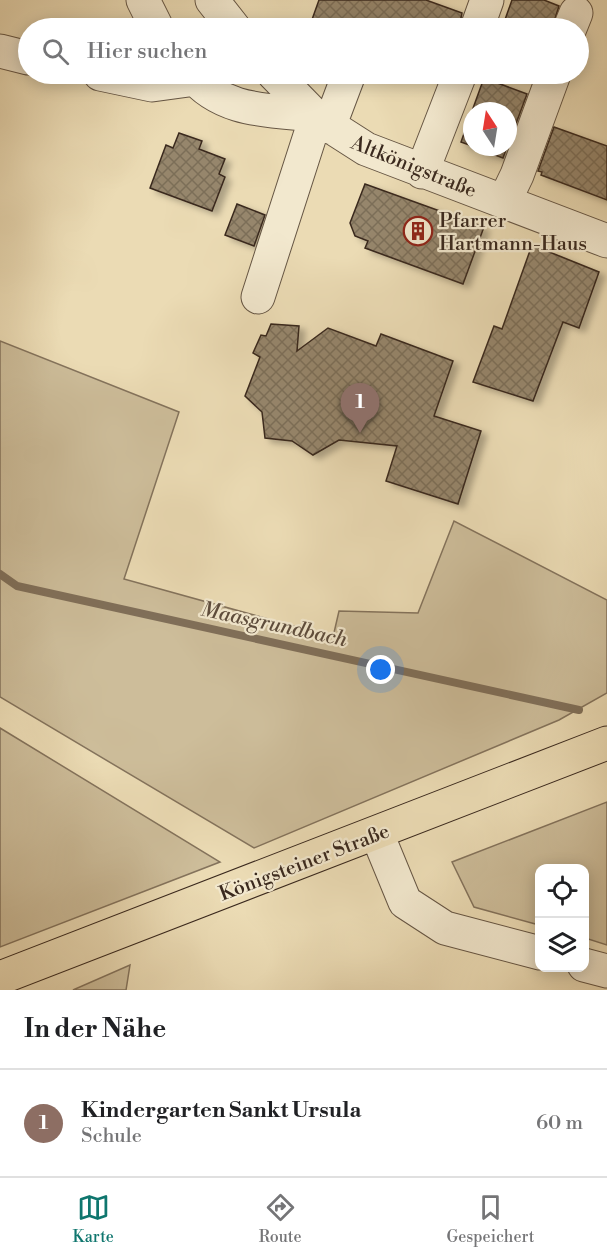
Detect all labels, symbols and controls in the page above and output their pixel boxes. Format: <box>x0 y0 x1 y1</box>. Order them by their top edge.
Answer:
search box <box>18 18 589 84</box>
icon: search <box>39 35 72 68</box>
text: Hier suchen <box>87 38 207 65</box>
north arrow <box>463 102 517 156</box>
street label: Altkönigstraße <box>346 131 480 204</box>
place label: Pfarrer Hartmann-Haus <box>439 209 587 257</box>
building icon: Pfarrer Hartmann-Haus <box>402 215 434 247</box>
pin: 1 <box>340 384 380 433</box>
water label: Maasgrundbach <box>198 597 350 653</box>
your location <box>366 655 395 684</box>
street label: Königsteiner Straße <box>216 819 393 907</box>
map controls <box>535 864 589 972</box>
button: locate <box>535 864 589 918</box>
button: layers <box>535 918 589 972</box>
text: In der Nähe <box>24 1013 166 1045</box>
text: Kindergarten Sankt Ursula <box>81 1097 361 1124</box>
text: 1 <box>39 1111 48 1136</box>
text: 60 m <box>536 1111 583 1136</box>
text: Schule <box>81 1124 142 1149</box>
tab: Karte <box>72 1191 114 1247</box>
tab: Route <box>259 1191 301 1247</box>
tab: Gespeichert <box>446 1191 535 1247</box>

